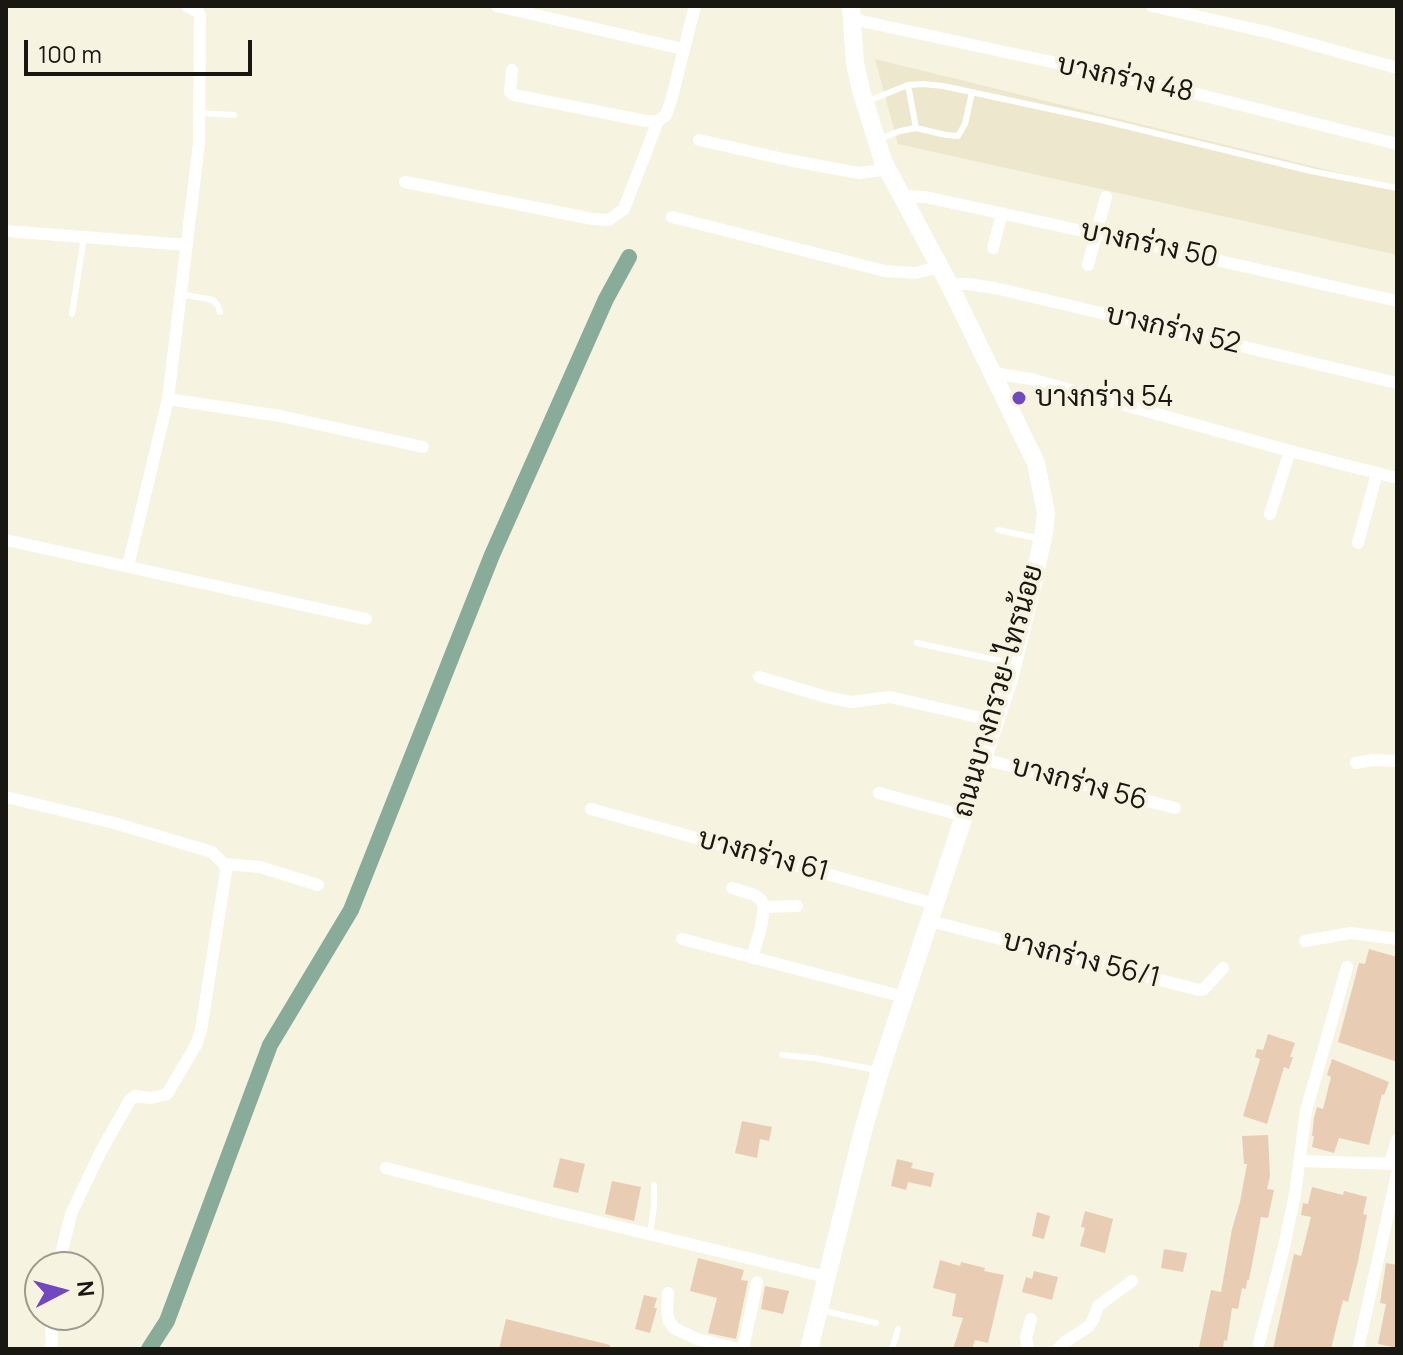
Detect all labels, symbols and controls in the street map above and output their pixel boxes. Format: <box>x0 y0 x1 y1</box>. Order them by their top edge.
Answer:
scale bar <box>28 24 256 74</box>
text: 100 m <box>38 37 102 70</box>
street label: บางกร่าง 48 <box>1054 48 1196 110</box>
street label: บางกร่าง 50 <box>1077 214 1221 276</box>
street label: บางกร่าง 52 <box>1102 298 1244 362</box>
place label: บางกร่าง 54 <box>1035 381 1174 415</box>
marker: บางกร่าง 54 <box>1010 389 1028 407</box>
street label: ถนนบางกรวย-ไทรน้อย <box>947 561 1051 821</box>
street label: บางกร่าง 56 <box>1007 750 1151 818</box>
street label: บางกร่าง 61 <box>694 822 832 890</box>
street label: บางกร่าง 56/1 <box>999 924 1163 996</box>
north arrow <box>24 1251 104 1331</box>
text: N <box>70 1279 102 1298</box>

